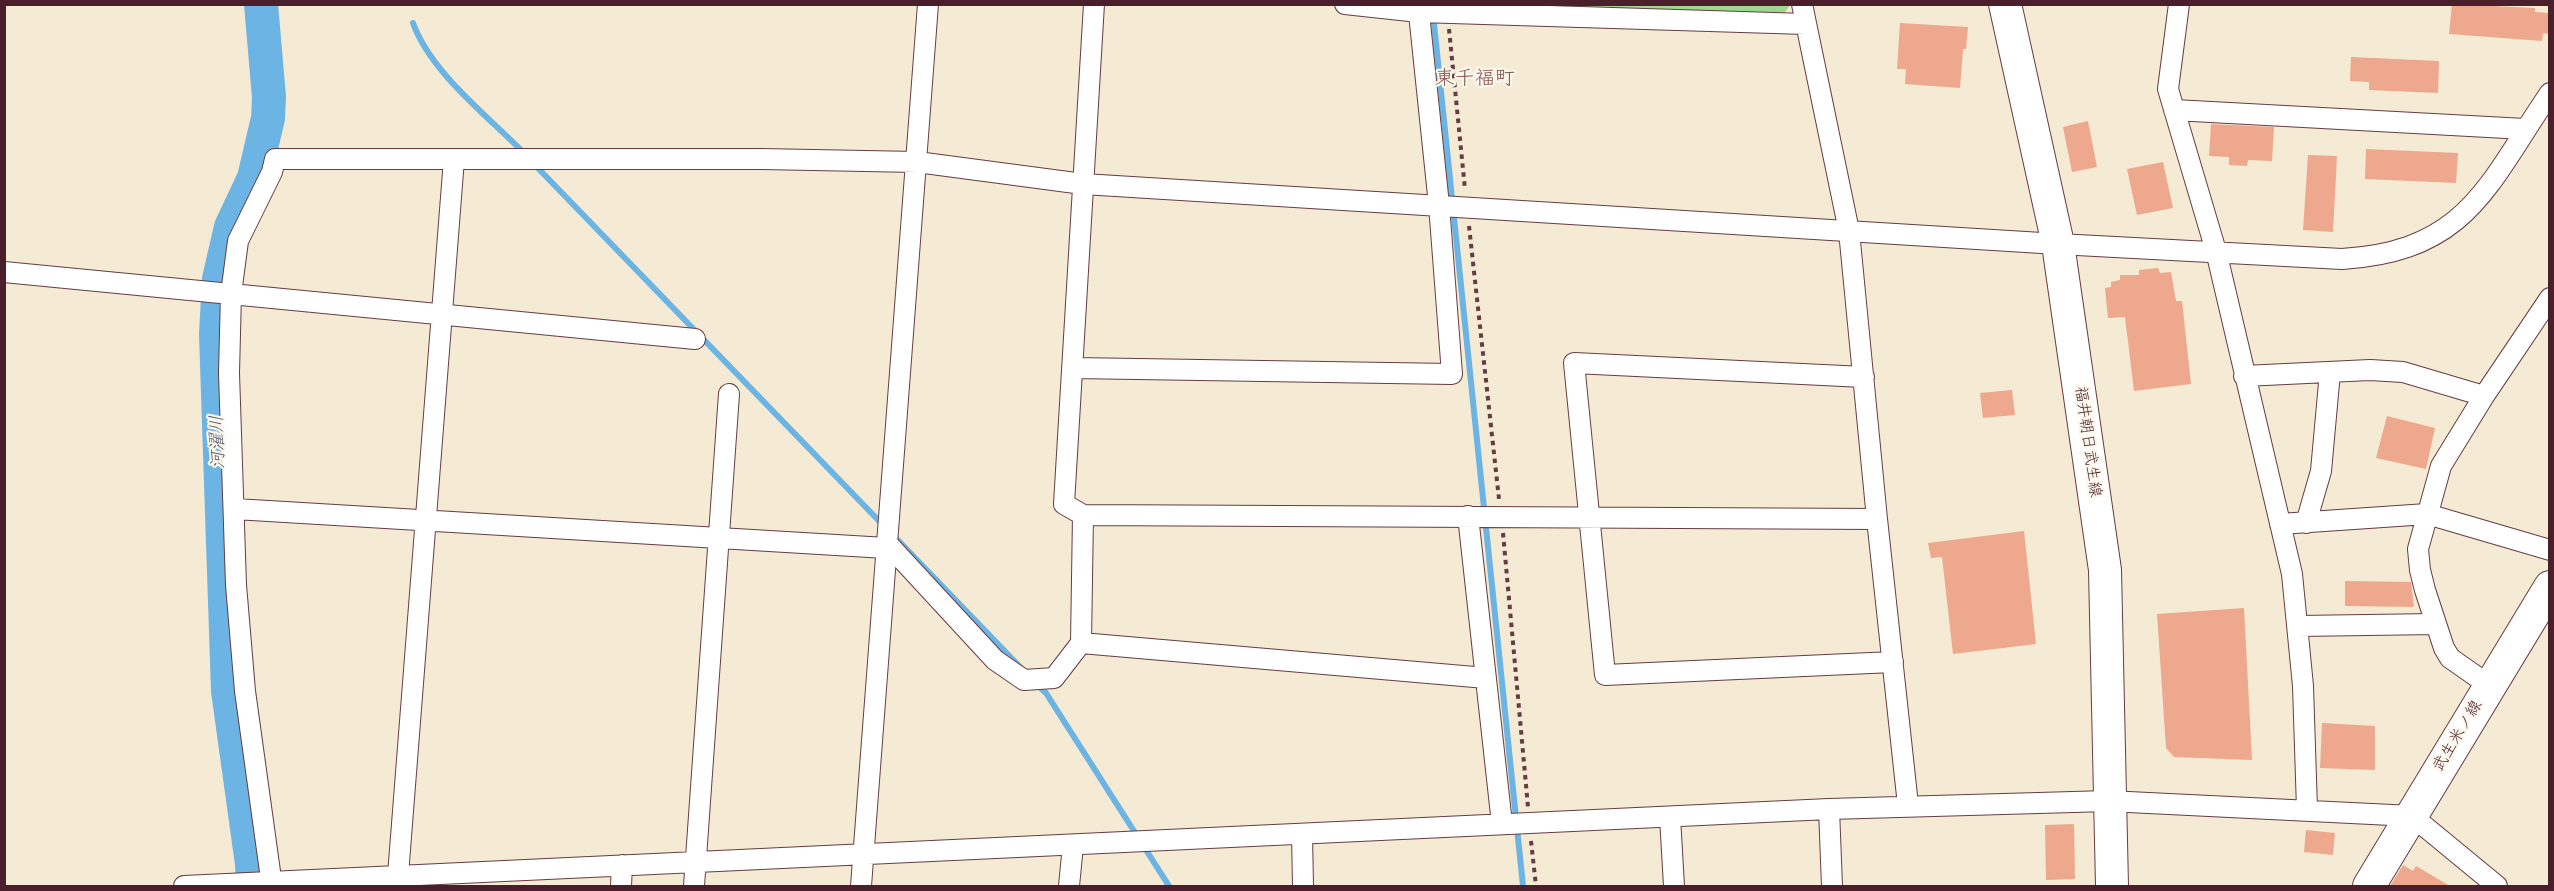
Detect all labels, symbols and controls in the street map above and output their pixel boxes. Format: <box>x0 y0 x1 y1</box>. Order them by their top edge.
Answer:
district label: 東千福町 <box>1435 69 1515 93</box>
street label: 福井朝日武生線 <box>2069 385 2103 499</box>
water label: 河濯川 <box>208 415 232 469</box>
street label: 武生米ノ線 <box>2430 698 2488 776</box>

